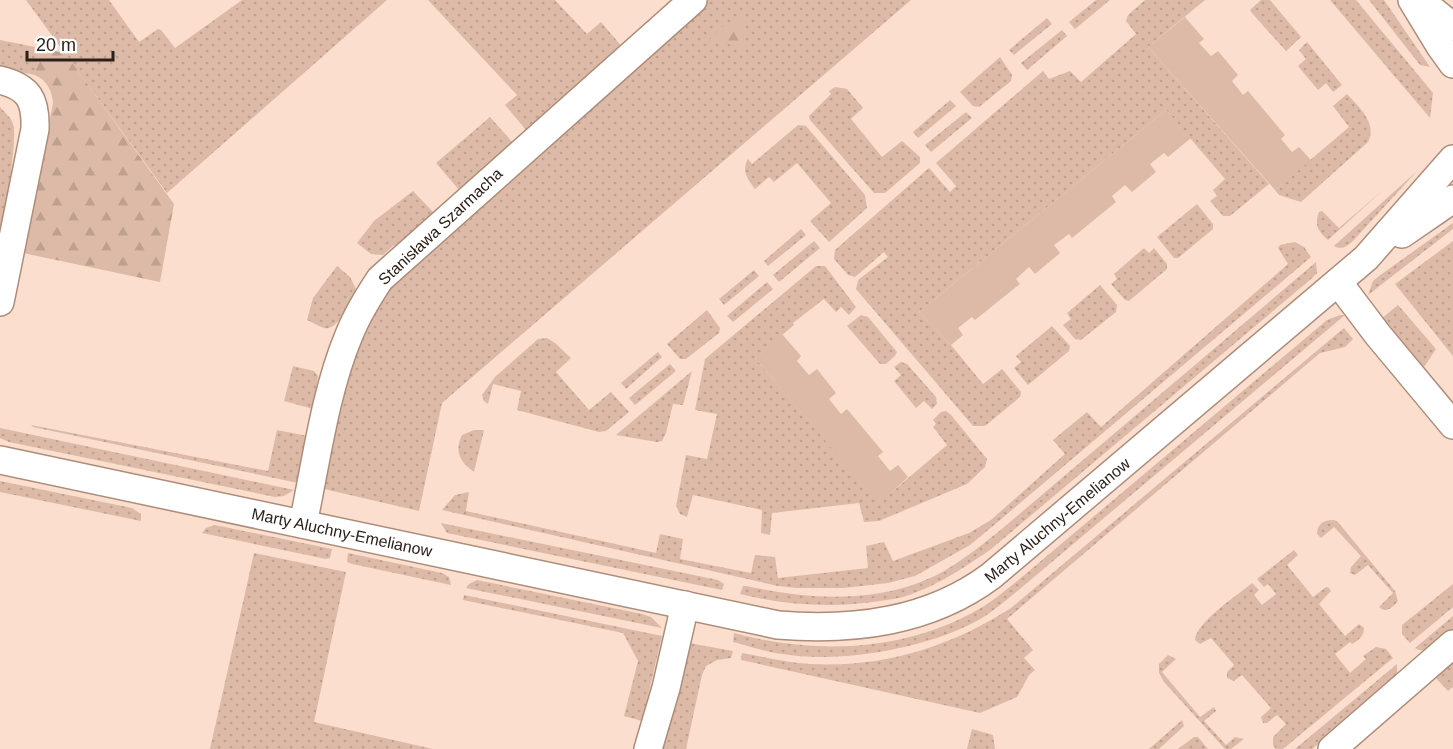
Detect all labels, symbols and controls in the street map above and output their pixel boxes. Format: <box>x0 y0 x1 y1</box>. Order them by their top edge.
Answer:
scale bar <box>27 24 112 62</box>
text: 20 m <box>36 35 76 55</box>
street label: Stanisława Szarmacha <box>375 165 506 288</box>
street label: Marty Aluchny-Emelianow <box>981 454 1134 586</box>
street label: Marty Aluchny-Emelianow <box>250 505 434 560</box>

